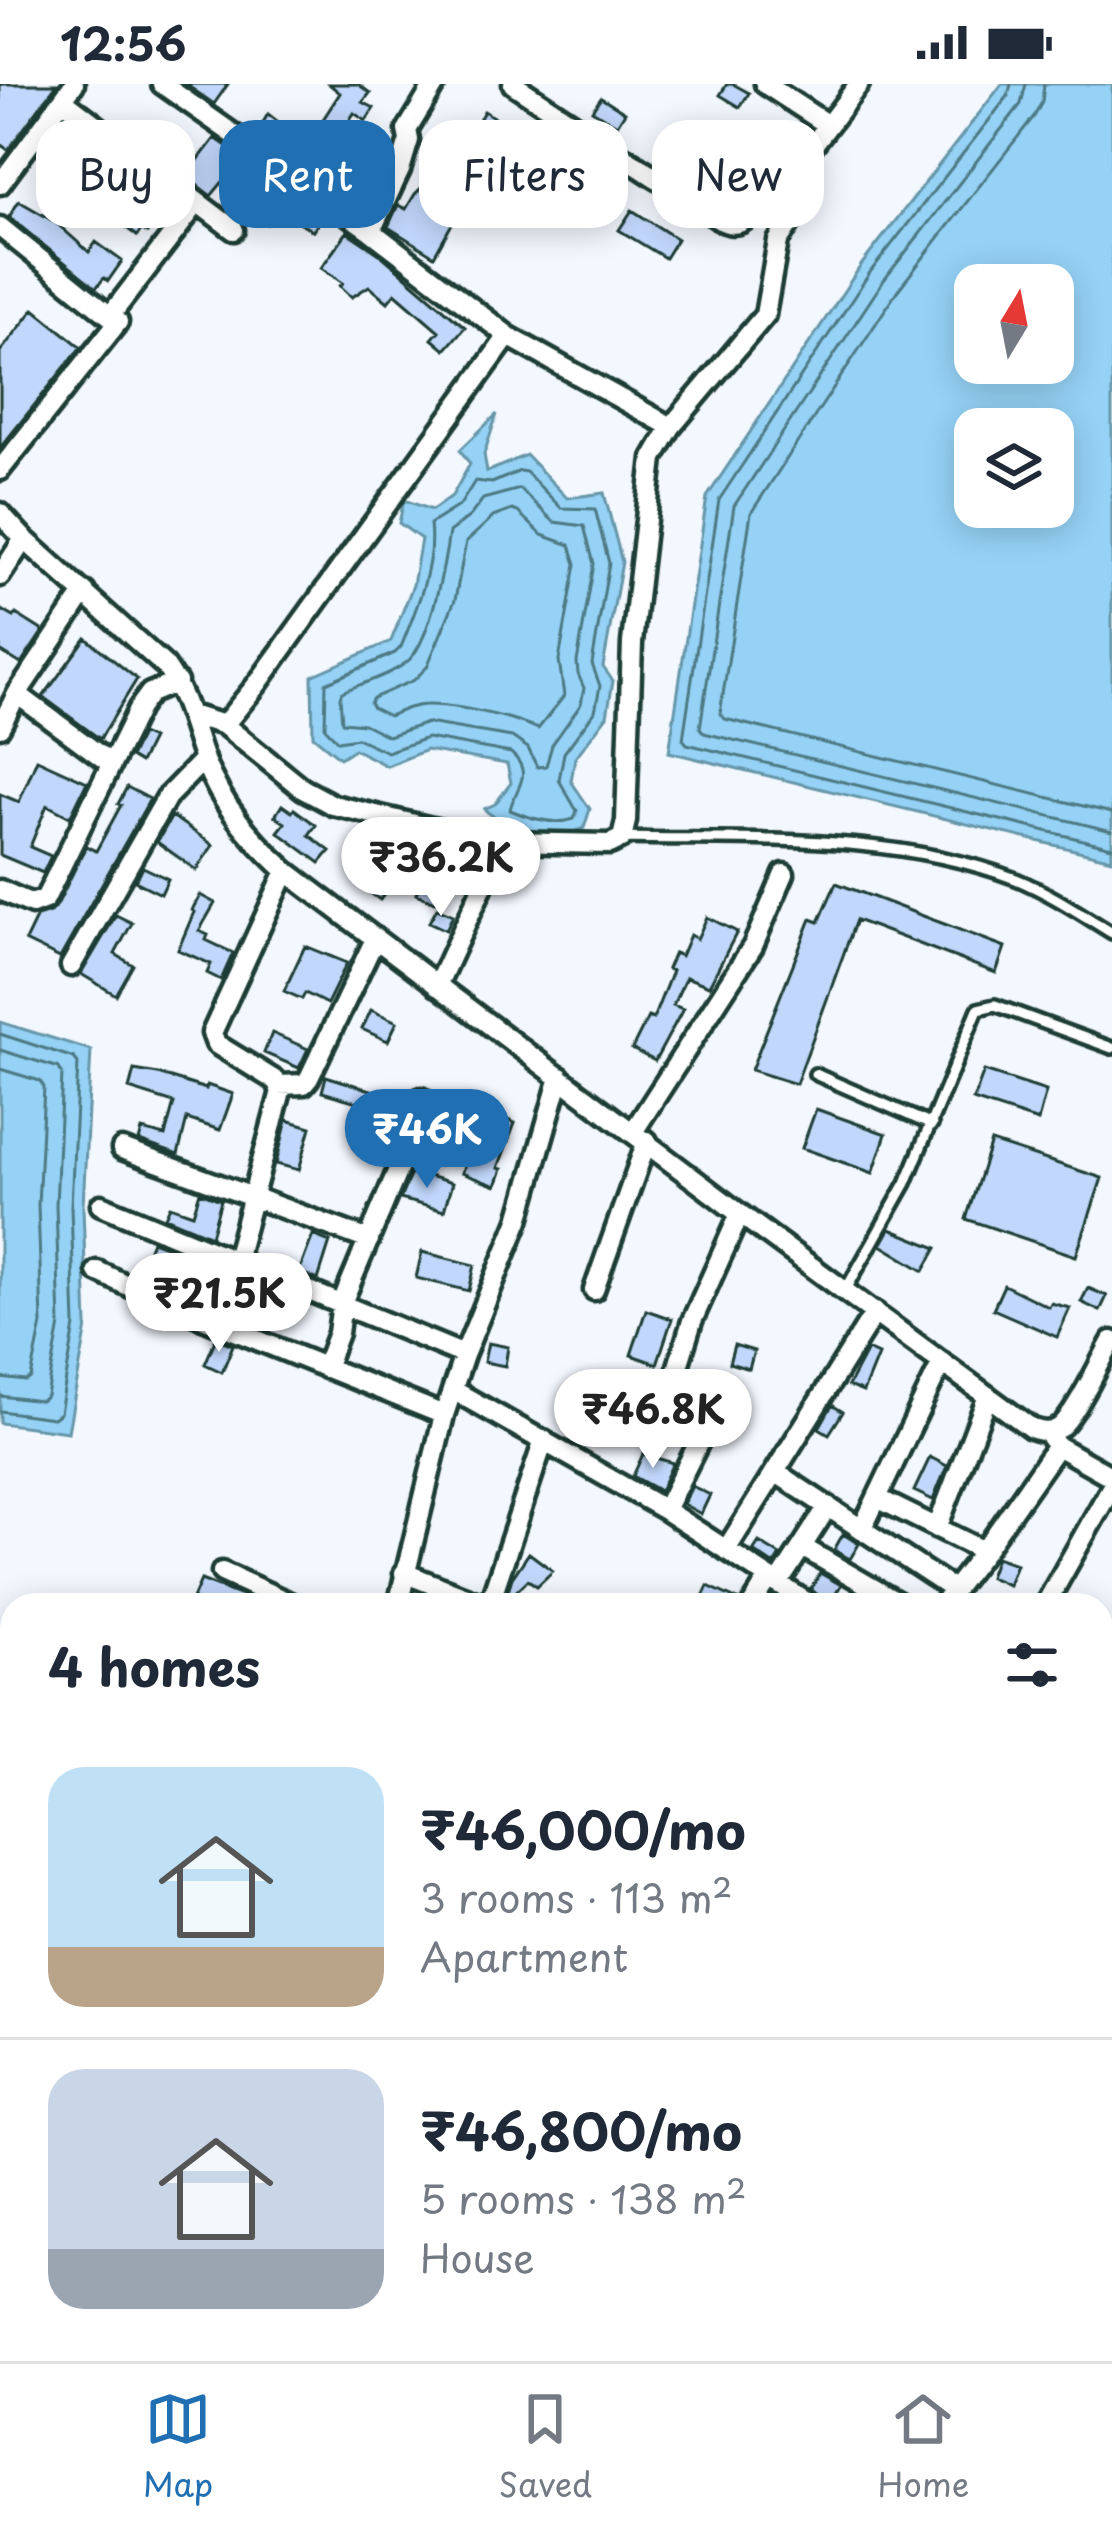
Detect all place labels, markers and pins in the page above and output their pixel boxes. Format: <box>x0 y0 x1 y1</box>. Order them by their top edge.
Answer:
pin: ₹36.2K <box>343 817 539 919</box>
pin: ₹46K <box>356 1089 498 1191</box>
pin: ₹21.5K <box>121 1253 317 1355</box>
pin: ₹46.8K <box>555 1369 751 1471</box>

